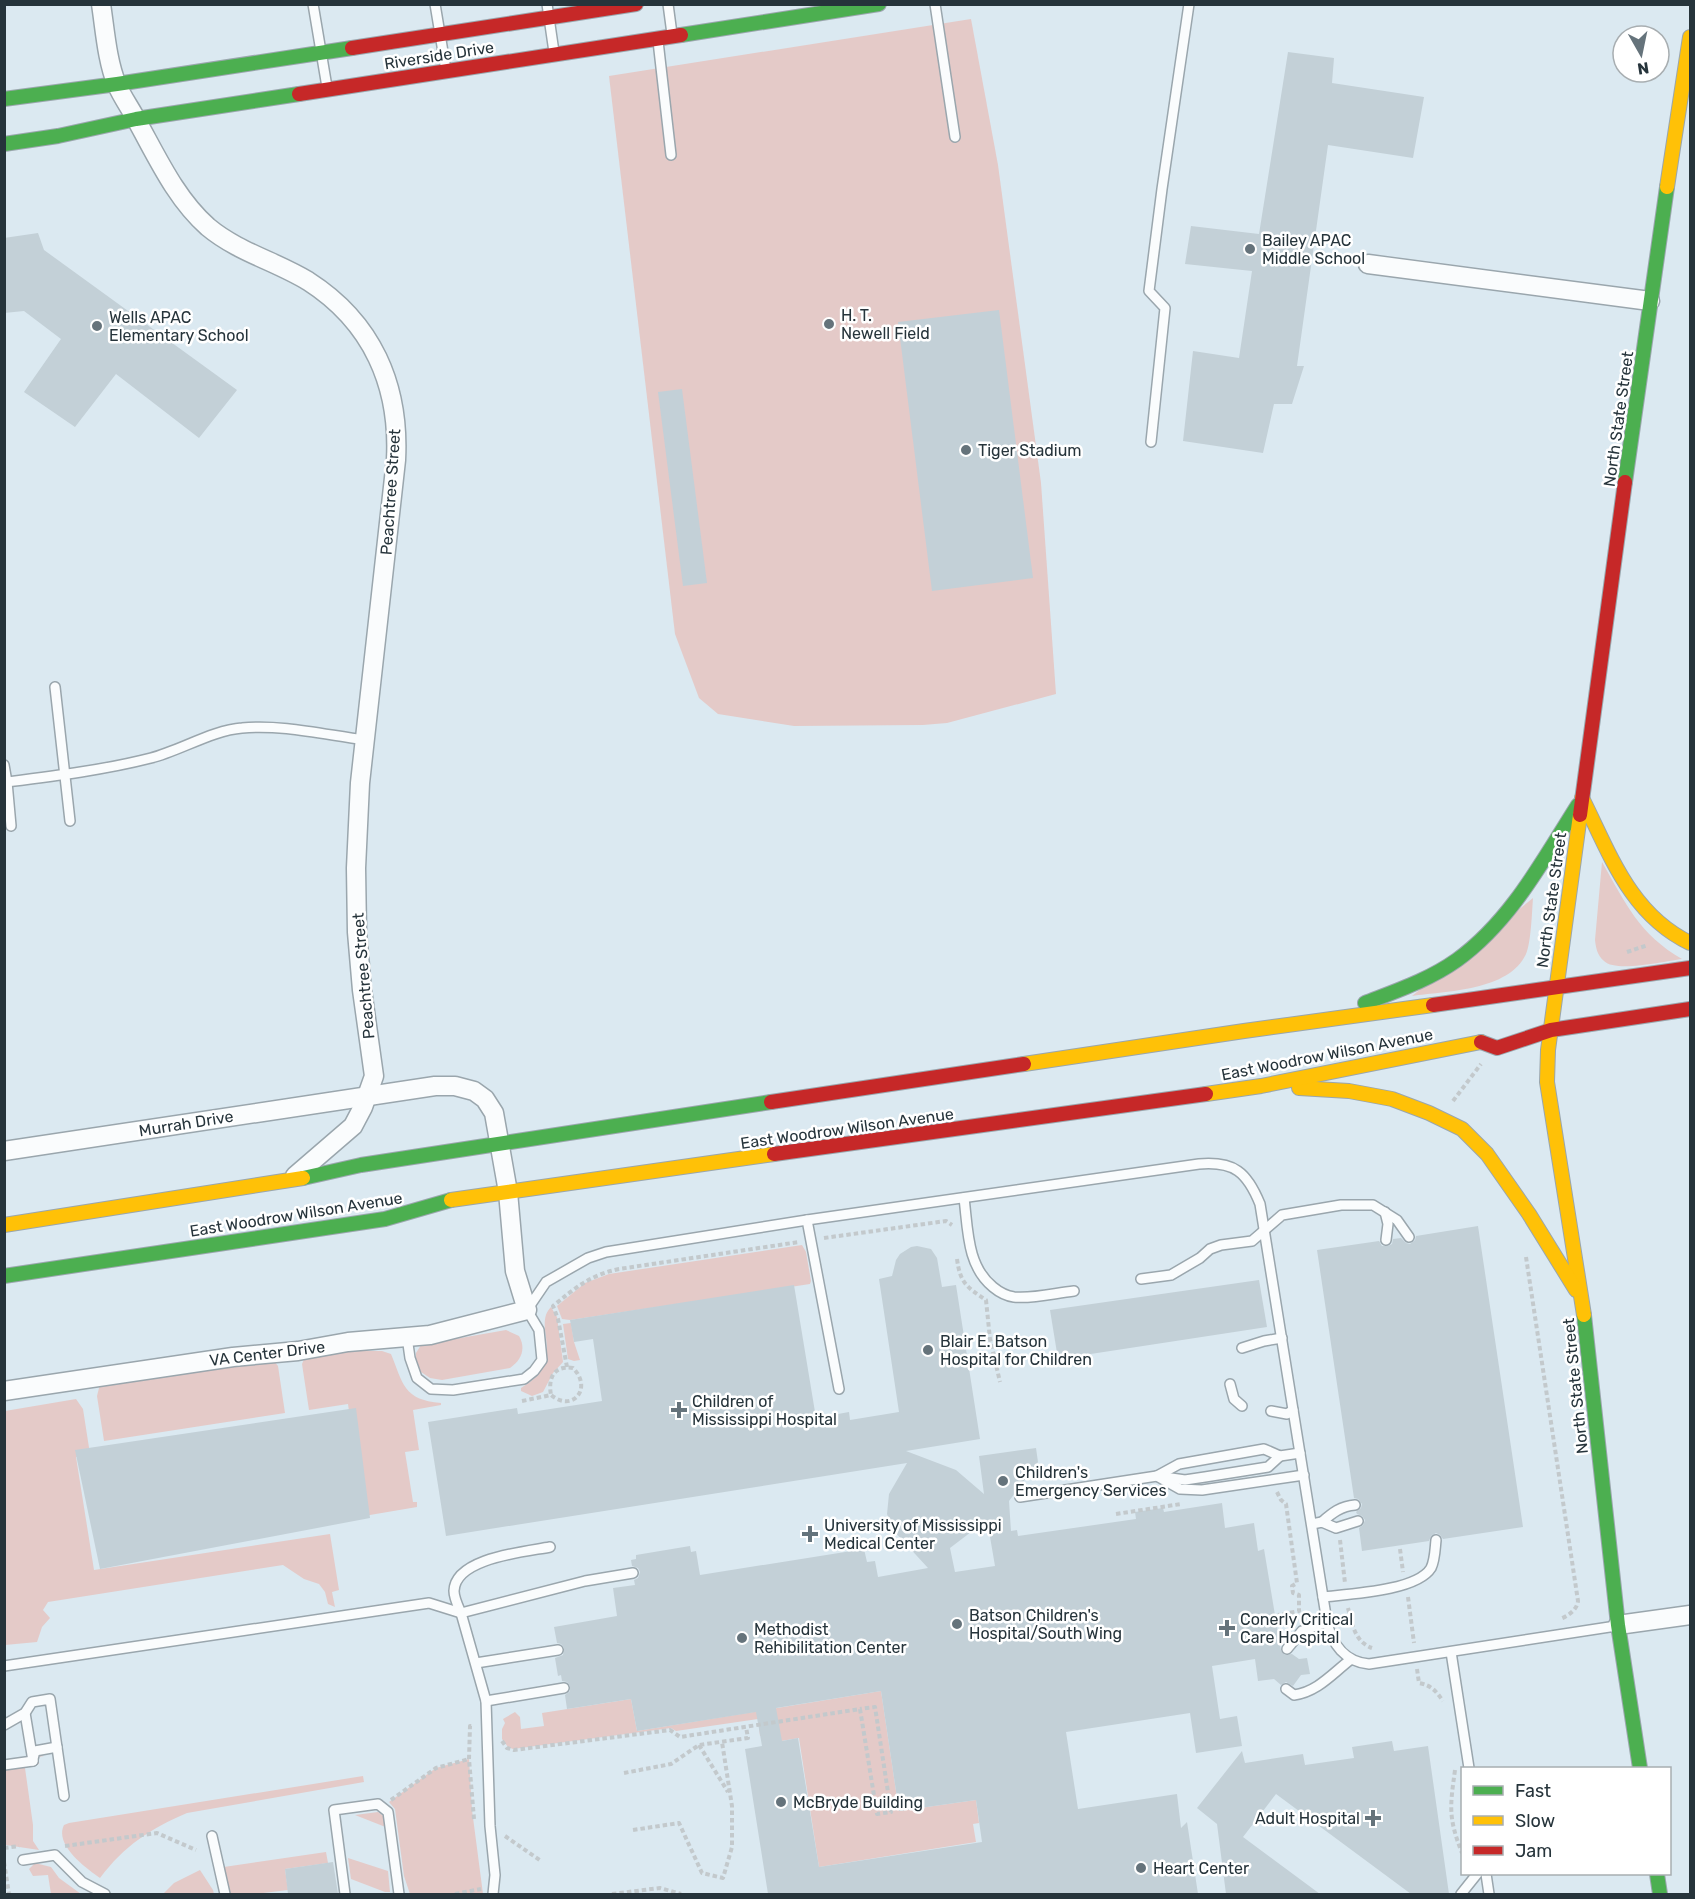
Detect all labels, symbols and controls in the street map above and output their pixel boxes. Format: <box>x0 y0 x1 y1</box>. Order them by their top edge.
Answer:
north arrow <box>1611 24 1671 84</box>
street label: Riverside Drive <box>383 37 495 74</box>
text: N <box>1636 58 1650 79</box>
place label: Bailey APAC Middle School <box>1262 231 1365 268</box>
marker: Bailey APAC Middle School <box>1243 242 1257 256</box>
place label: H. T. Newell Field <box>841 306 930 343</box>
place label: Wells APAC Elementary School <box>109 308 249 345</box>
marker: H. T. Newell Field <box>822 317 836 331</box>
marker: Wells APAC Elementary School <box>90 319 104 333</box>
street label: North State Street <box>1600 350 1637 488</box>
street label: Peachtree Street <box>377 428 404 556</box>
place label: Tiger Stadium <box>978 441 1082 460</box>
marker: Tiger Stadium <box>959 443 973 457</box>
street label: North State Street <box>1533 831 1570 969</box>
street label: Peachtree Street <box>349 912 378 1040</box>
street label: East Woodrow Wilson Avenue <box>1220 1025 1435 1084</box>
street label: East Woodrow Wilson Avenue <box>739 1104 955 1153</box>
street label: Murrah Drive <box>137 1107 235 1140</box>
street label: East Woodrow Wilson Avenue <box>188 1188 404 1241</box>
street label: North State Street <box>1559 1317 1592 1455</box>
place label: Blair E. Batson Hospital for Children <box>940 1332 1092 1369</box>
street label: VA Center Drive <box>208 1337 326 1370</box>
marker: Blair E. Batson Hospital for Children <box>921 1343 935 1357</box>
place label: Children of Mississippi Hospital <box>692 1392 837 1429</box>
marker: Children of Mississippi Hospital <box>670 1401 688 1419</box>
place label: Children's Emergency Services <box>1015 1463 1167 1500</box>
marker: Children's Emergency Services <box>996 1474 1010 1488</box>
place label: University of Mississippi Medical Center <box>824 1516 1002 1553</box>
marker: University of Mississippi Medical Center <box>801 1525 819 1543</box>
place label: Batson Children's Hospital/South Wing <box>969 1606 1122 1643</box>
place label: Conerly Critical Care Hospital <box>1240 1610 1353 1647</box>
marker: Batson Children's Hospital/South Wing <box>950 1617 964 1631</box>
marker: Conerly Critical Care Hospital <box>1218 1619 1236 1637</box>
place label: Methodist Rehibilitation Center <box>754 1620 907 1657</box>
marker: Methodist Rehibilitation Center <box>735 1631 749 1645</box>
legend <box>1461 1767 1671 1875</box>
text: Fast <box>1515 1780 1551 1802</box>
place label: McBryde Building <box>793 1793 923 1812</box>
marker: McBryde Building <box>774 1795 788 1809</box>
place label: Adult Hospital <box>1255 1809 1360 1828</box>
marker: Adult Hospital <box>1364 1809 1382 1827</box>
text: Slow <box>1515 1810 1555 1832</box>
text: Jam <box>1515 1840 1552 1862</box>
place label: Heart Center <box>1153 1859 1249 1878</box>
marker: Heart Center <box>1134 1861 1148 1875</box>

